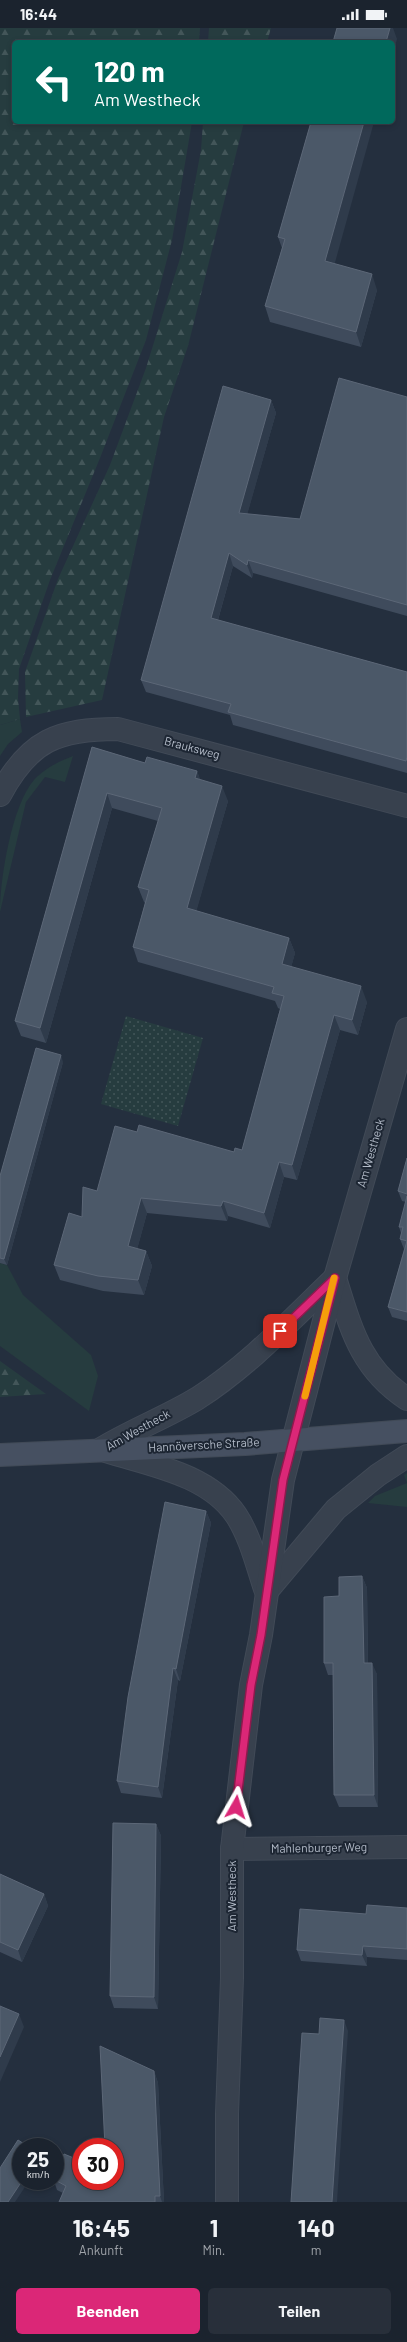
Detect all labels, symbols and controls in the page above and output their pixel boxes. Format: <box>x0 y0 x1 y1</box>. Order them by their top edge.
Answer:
text: 16:44 <box>20 5 57 23</box>
text: 120 m <box>94 54 165 88</box>
icon: left <box>28 56 80 108</box>
text: Am Westheck <box>94 88 201 110</box>
street label: Brauksweg <box>163 733 222 761</box>
street label: Am Westheck <box>354 1117 387 1189</box>
pin <box>263 1314 297 1348</box>
icon: arrive <box>269 1320 291 1342</box>
street label: Am Westheck <box>103 1406 172 1452</box>
street label: Hannöversche Straße <box>148 1434 260 1454</box>
position arrow <box>215 1786 257 1828</box>
street label: Mahlenburger Weg <box>271 1839 367 1855</box>
street label: Am Westheck <box>224 1860 238 1932</box>
speed limit sign: 30 <box>72 2138 124 2190</box>
text: 25 <box>27 2147 49 2171</box>
text: km/h <box>27 2168 49 2180</box>
text: 16:45 <box>72 2213 130 2242</box>
text: 1 <box>210 2213 218 2242</box>
text: 140 <box>298 2213 335 2242</box>
text: Ankunft <box>79 2242 124 2258</box>
text: Min. <box>202 2242 225 2258</box>
text: m <box>311 2242 322 2258</box>
button: Beenden <box>16 2288 200 2334</box>
button: Teilen <box>208 2288 391 2334</box>

